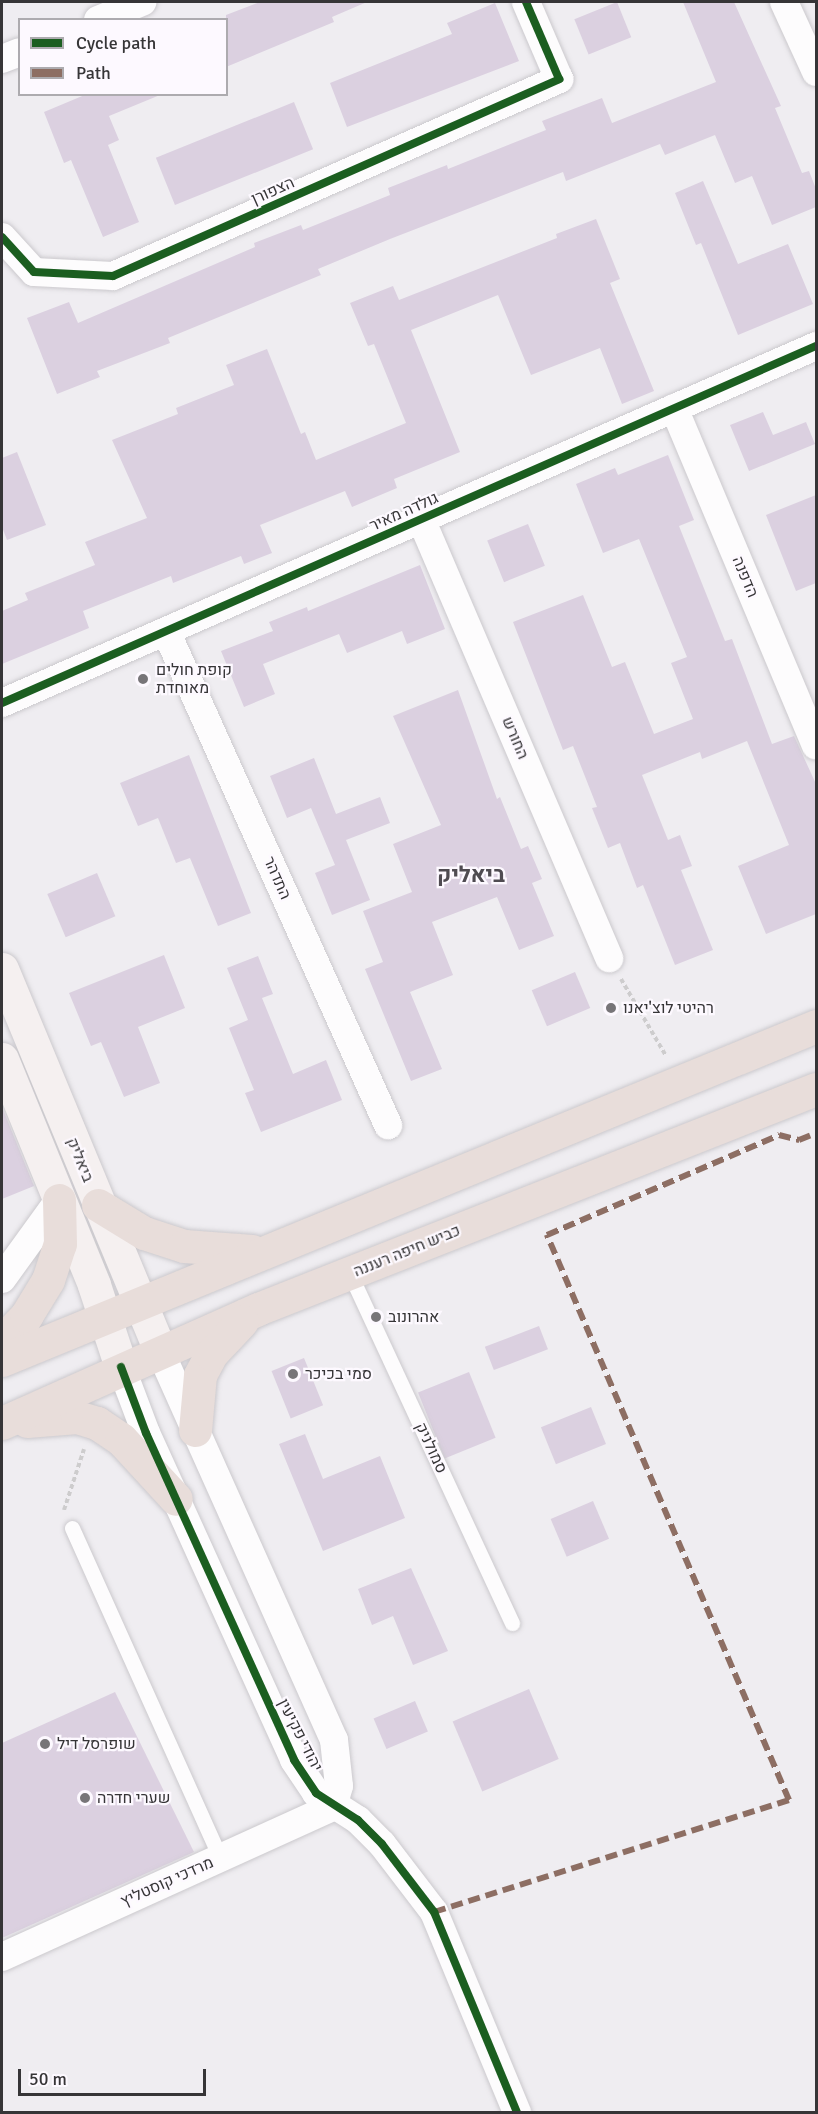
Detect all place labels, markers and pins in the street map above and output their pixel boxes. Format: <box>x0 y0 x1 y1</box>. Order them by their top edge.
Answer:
place label: קופת חולים מאוחדת <box>156 660 232 698</box>
marker: קופת חולים מאוחדת <box>134 670 152 688</box>
place label: רהיטי לוצ'יאנו <box>623 998 714 1018</box>
marker: רהיטי לוצ'יאנו <box>604 1001 618 1015</box>
place label: אהרונוב <box>388 1307 439 1327</box>
marker: אהרונוב <box>369 1310 383 1324</box>
place label: סמי בכיכר <box>305 1364 372 1384</box>
marker: סמי בכיכר <box>286 1367 300 1381</box>
place label: שופרסל דיל <box>57 1734 136 1754</box>
marker: שופרסל דיל <box>38 1737 52 1751</box>
place label: שערי חדרה <box>97 1788 170 1808</box>
marker: שערי חדרה <box>78 1791 92 1805</box>

